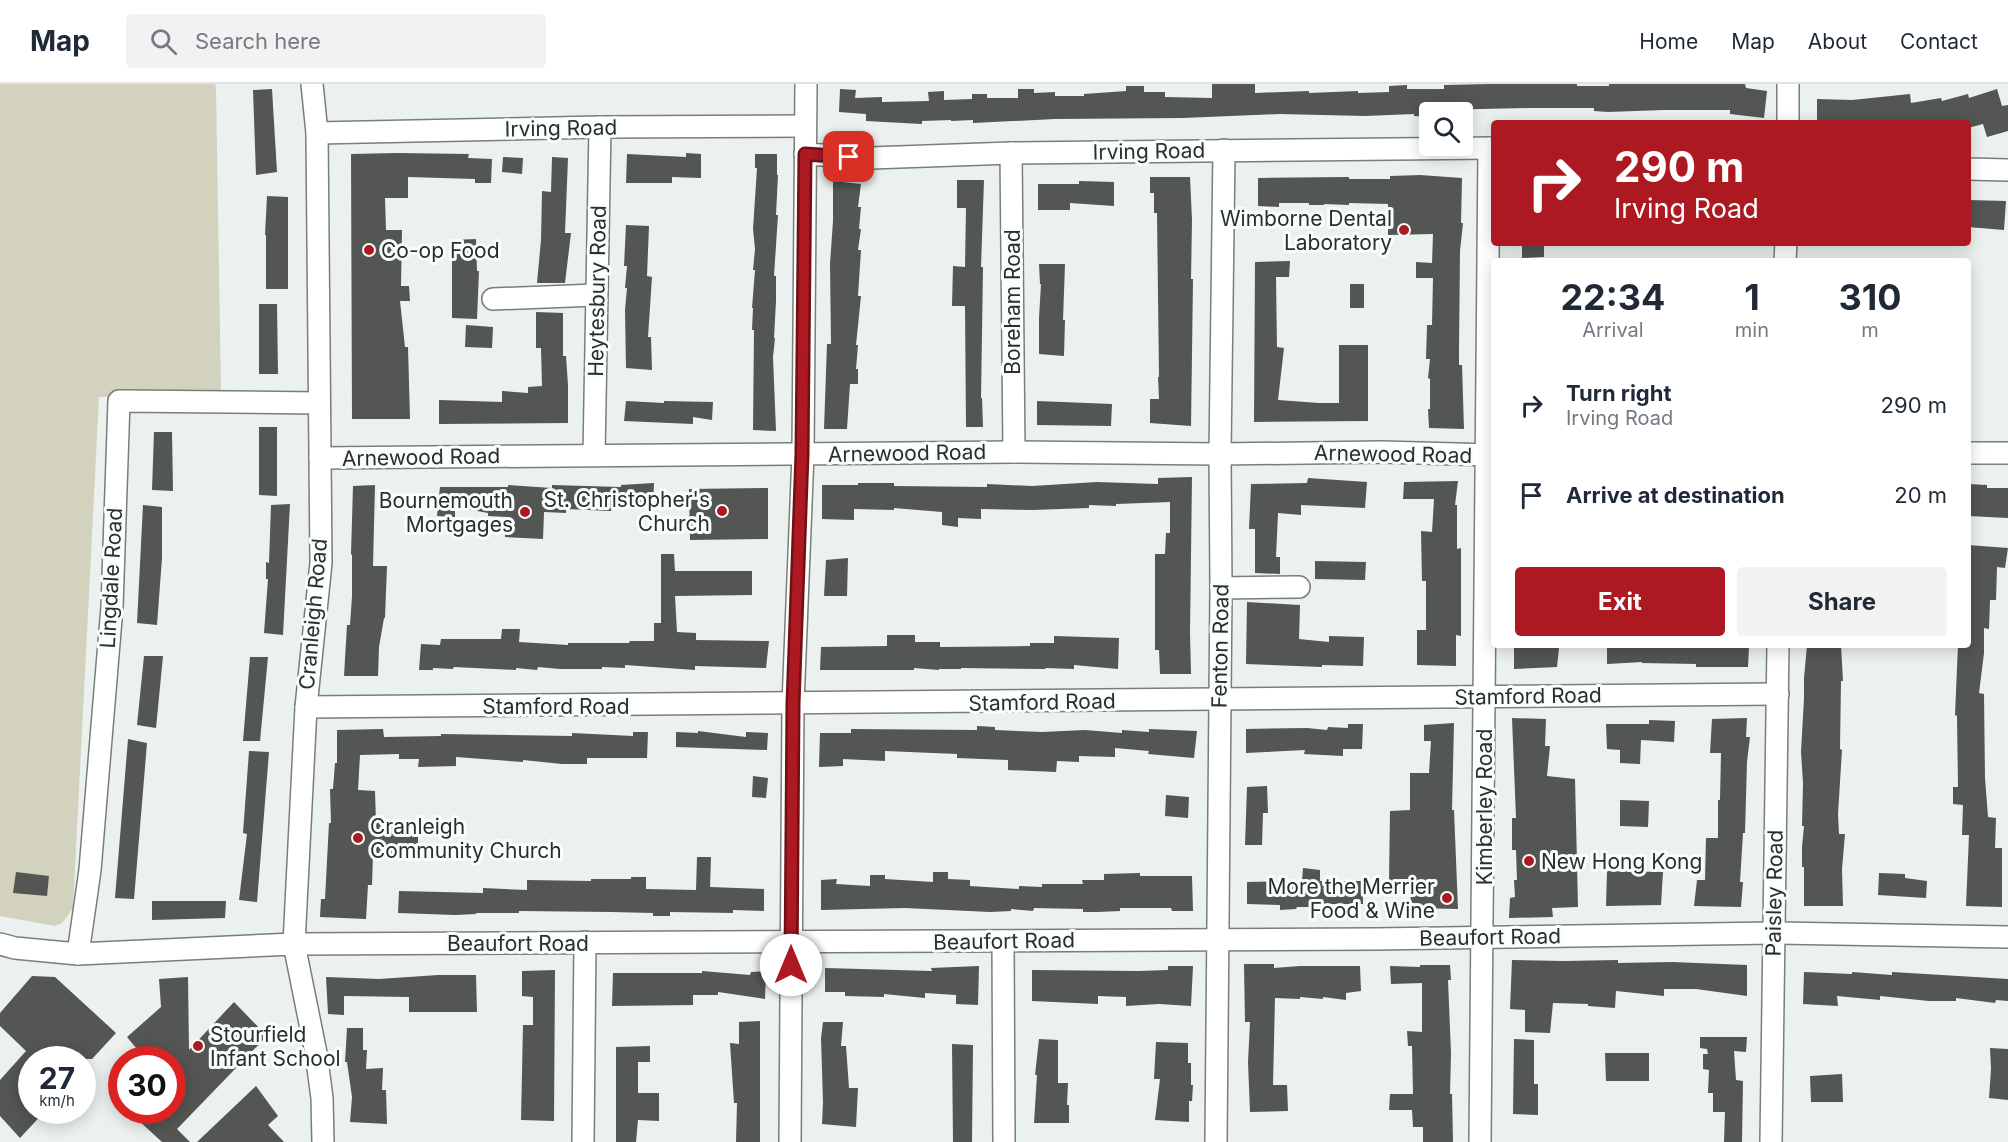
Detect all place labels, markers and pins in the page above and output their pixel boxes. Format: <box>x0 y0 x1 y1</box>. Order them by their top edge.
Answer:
pin <box>823 131 874 182</box>
place label: Wimborne Dental Laboratory <box>1220 206 1392 255</box>
marker: Wimborne Dental Laboratory <box>1397 223 1411 237</box>
place label: Co-op Food <box>381 238 500 263</box>
marker: Co-op Food <box>362 243 376 257</box>
place label: St. Christopher's Church <box>543 487 710 536</box>
place label: Bournemouth Mortgages <box>379 488 513 537</box>
marker: St. Christopher's Church <box>715 504 729 518</box>
marker: Bournemouth Mortgages <box>518 505 532 519</box>
place label: Cranleigh Community Church <box>370 814 562 863</box>
marker: Cranleigh Community Church <box>351 831 365 845</box>
place label: New Hong Kong <box>1541 849 1702 874</box>
marker: New Hong Kong <box>1522 854 1536 868</box>
place label: More the Merrier Food & Wine <box>1267 874 1435 923</box>
marker: More the Merrier Food & Wine <box>1440 891 1454 905</box>
place label: Stourfield Infant School <box>210 1022 341 1071</box>
marker: Stourfield Infant School <box>191 1039 205 1053</box>

